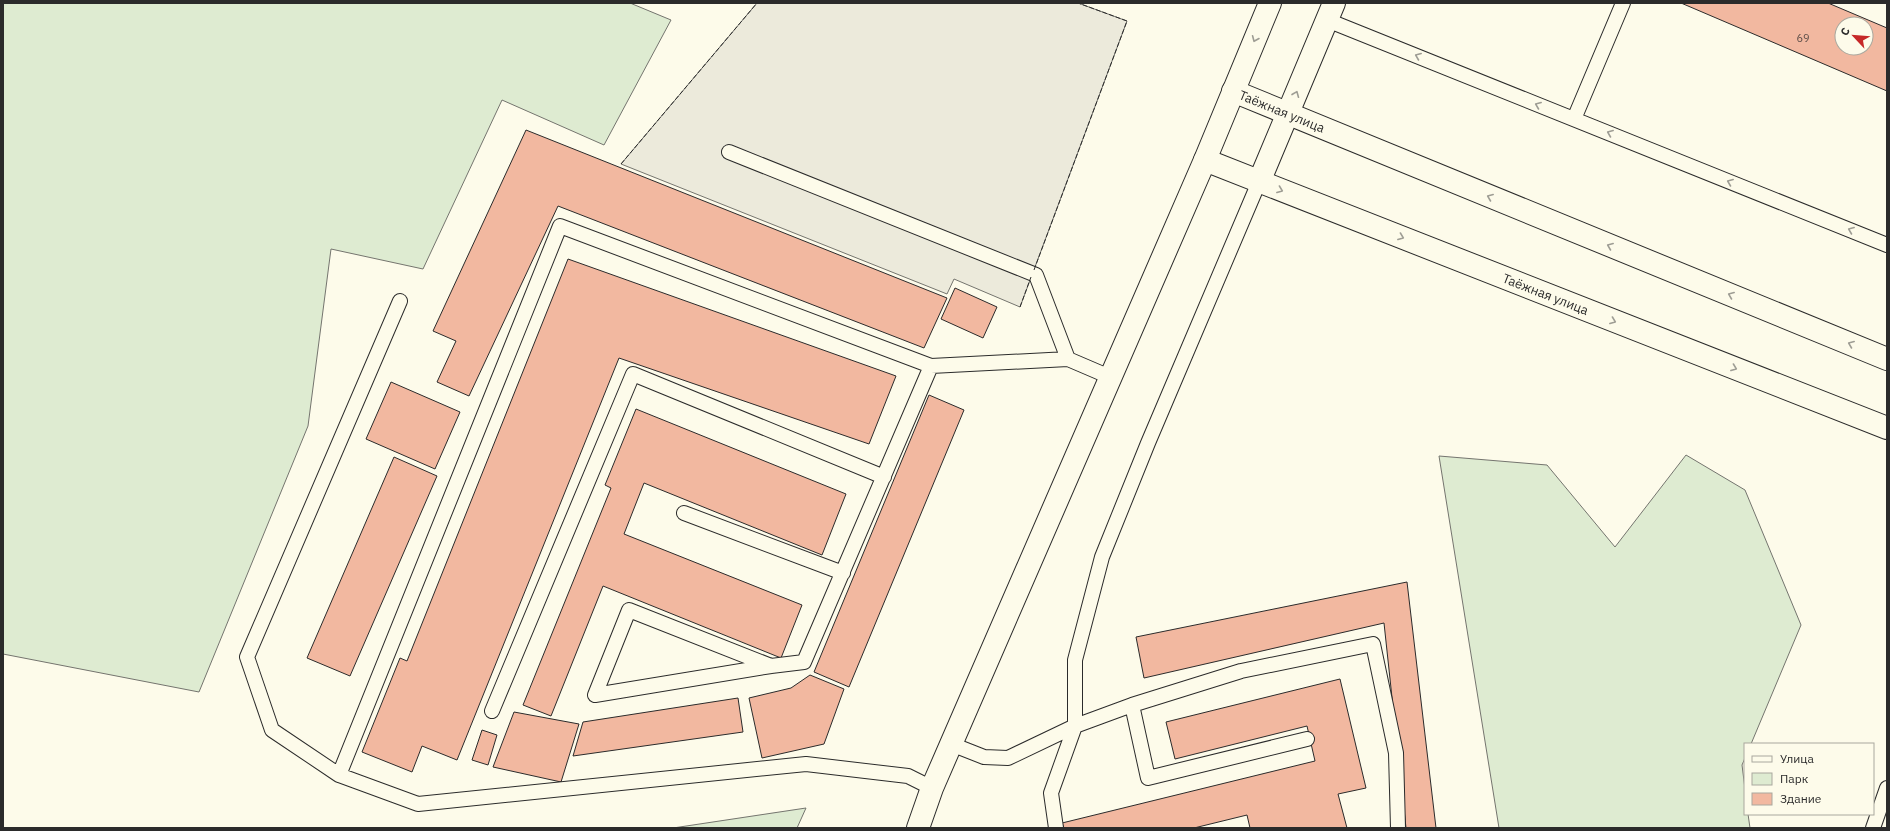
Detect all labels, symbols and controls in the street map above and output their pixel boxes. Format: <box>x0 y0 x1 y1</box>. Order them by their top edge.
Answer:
north arrow <box>1834 16 1874 56</box>
text: С <box>1837 25 1853 38</box>
house number: 69 <box>1796 31 1810 45</box>
one-way arrow <box>1251 35 1259 42</box>
one-way arrow <box>1414 53 1421 61</box>
street label: Таёжная улица <box>1237 86 1327 136</box>
one-way arrow <box>1291 91 1299 99</box>
one-way arrow <box>1535 101 1542 109</box>
one-way arrow <box>1606 130 1613 138</box>
one-way arrow <box>1727 178 1734 186</box>
one-way arrow <box>1276 186 1283 194</box>
one-way arrow <box>1486 193 1493 201</box>
one-way arrow <box>1847 227 1854 235</box>
one-way arrow <box>1397 233 1404 241</box>
one-way arrow <box>1607 242 1614 250</box>
street label: Таёжная улица <box>1500 269 1591 318</box>
one-way arrow <box>1727 291 1734 299</box>
one-way arrow <box>1610 316 1617 324</box>
one-way arrow <box>1847 341 1855 349</box>
one-way arrow <box>1731 364 1738 372</box>
legend <box>1744 743 1874 815</box>
text: Улица <box>1780 751 1814 766</box>
text: Парк <box>1780 771 1809 786</box>
text: Здание <box>1780 791 1822 806</box>

